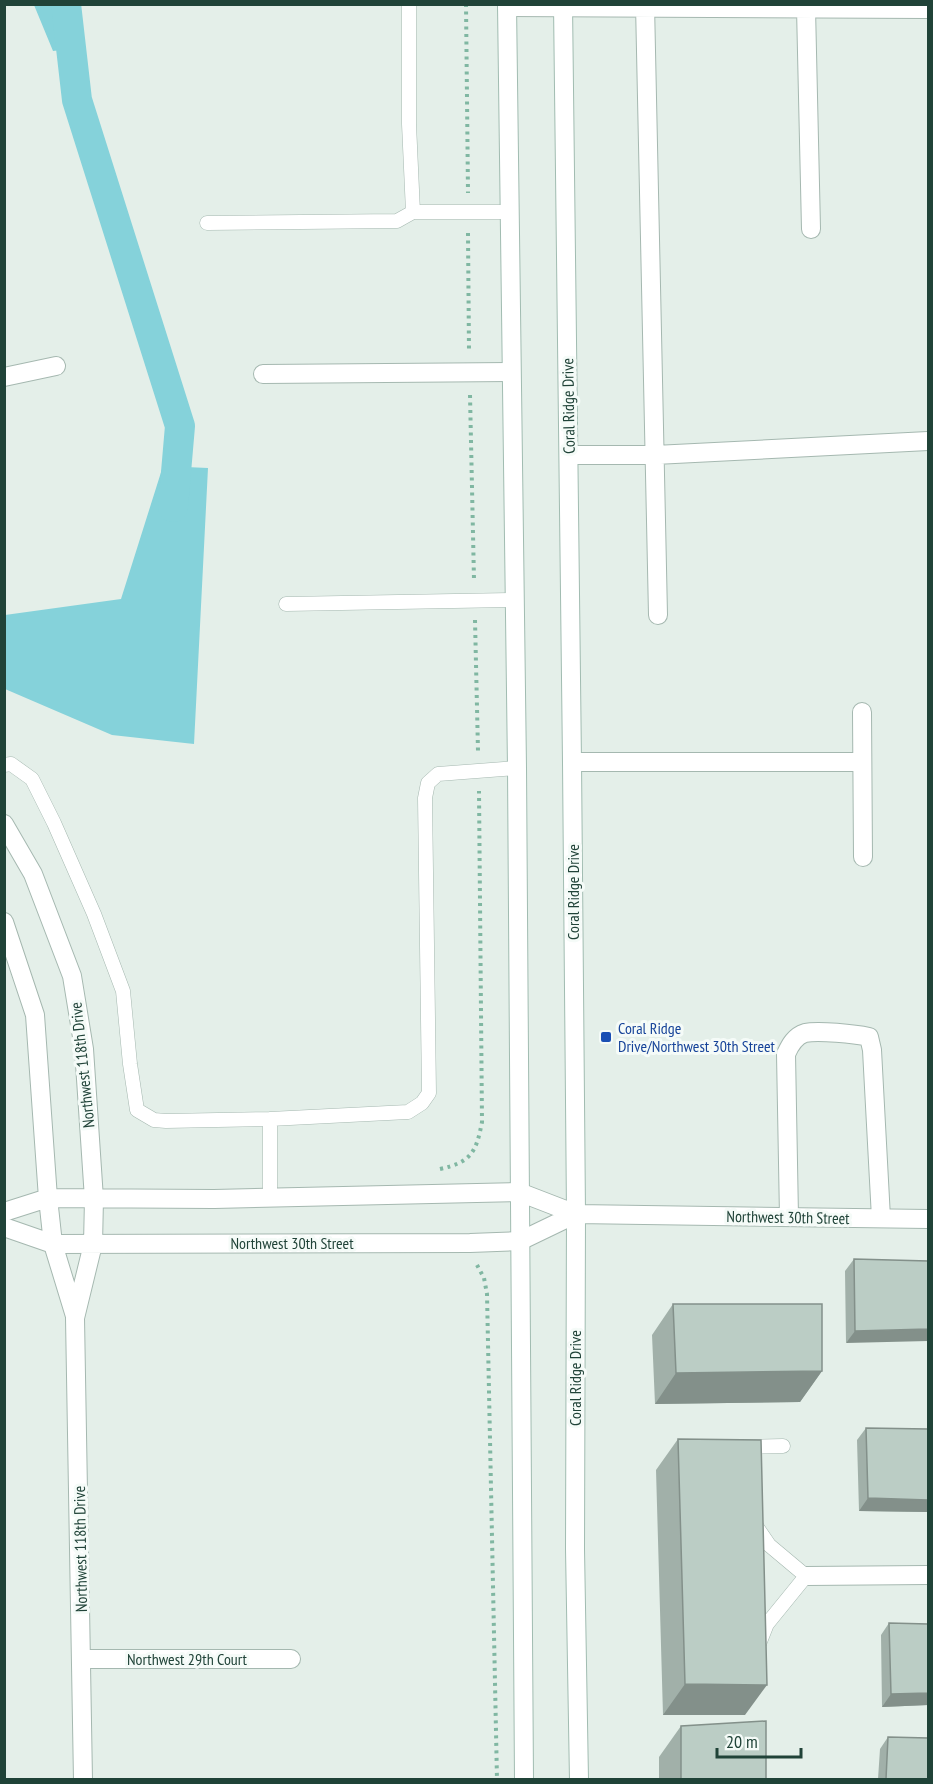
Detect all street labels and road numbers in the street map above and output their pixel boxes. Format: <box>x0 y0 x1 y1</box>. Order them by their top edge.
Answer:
street label: Coral Ridge Drive <box>557 358 579 454</box>
street label: Coral Ridge Drive <box>563 844 583 940</box>
street label: Northwest 118th Drive <box>65 1001 99 1129</box>
street label: Northwest 30th Street <box>726 1206 850 1228</box>
street label: Northwest 30th Street <box>230 1233 354 1253</box>
street label: Coral Ridge Drive <box>565 1330 585 1426</box>
street label: Northwest 118th Drive <box>69 1486 91 1612</box>
street label: Northwest 29th Court <box>127 1649 248 1669</box>

